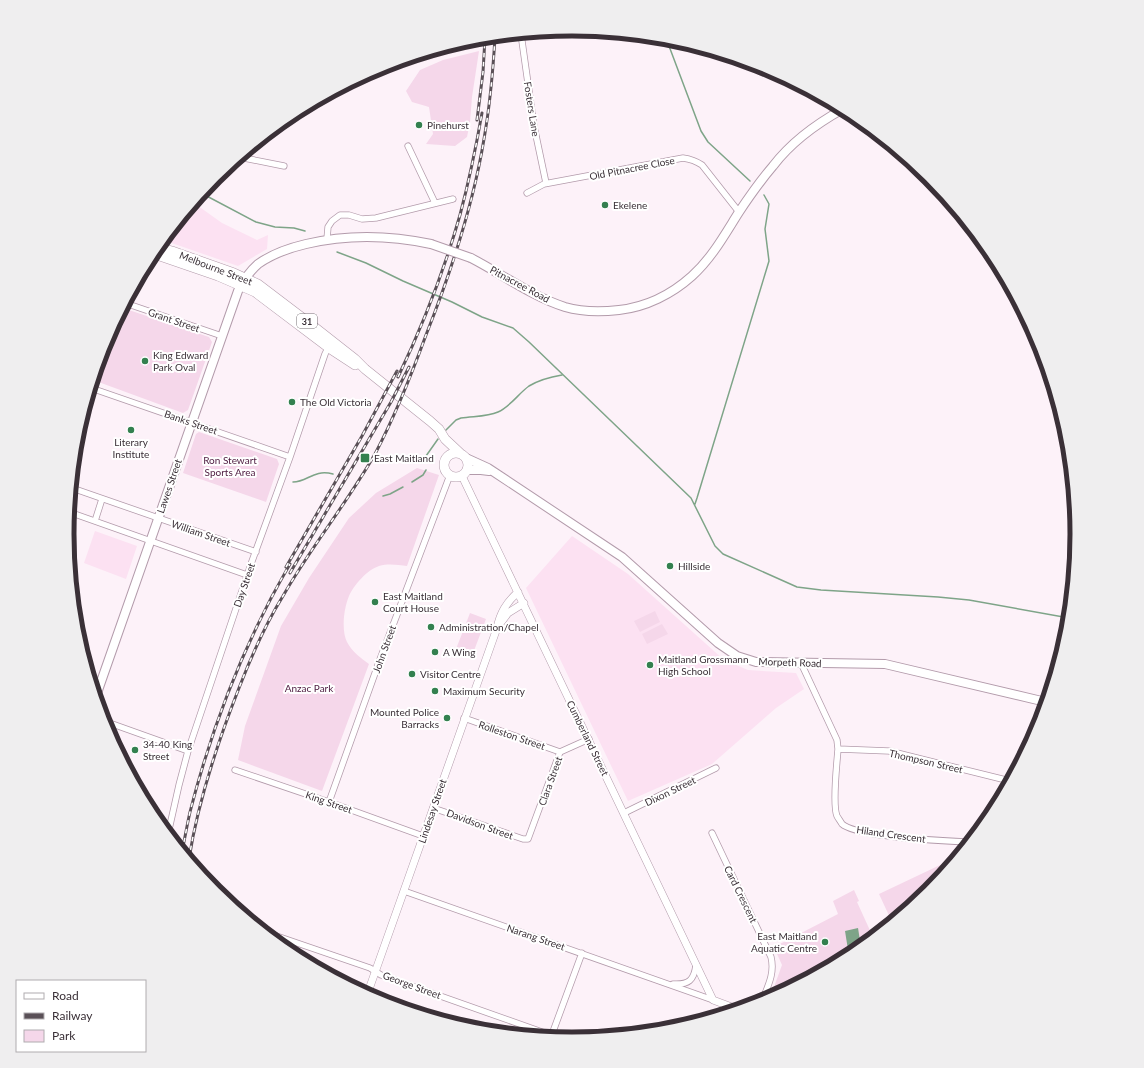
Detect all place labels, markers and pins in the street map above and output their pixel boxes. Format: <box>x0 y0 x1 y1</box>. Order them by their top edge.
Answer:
place label: Pinehurst <box>427 119 469 131</box>
marker: Pinehurst <box>414 120 424 130</box>
place label: Ekelene <box>613 199 647 211</box>
marker: Ekelene <box>600 200 610 210</box>
place label: King Edward Park Oval <box>153 349 208 373</box>
marker: King Edward Park Oval <box>140 356 150 366</box>
place label: The Old Victoria <box>300 396 372 408</box>
marker: The Old Victoria <box>287 397 297 407</box>
marker: Literary Institute <box>126 425 136 435</box>
place label: Literary Institute <box>113 436 149 460</box>
marker: East Maitland <box>359 452 371 464</box>
place label: East Maitland <box>374 452 434 464</box>
place label: Hillside <box>678 560 710 572</box>
marker: Hillside <box>665 561 675 571</box>
place label: East Maitland Court House <box>383 590 443 614</box>
marker: East Maitland Court House <box>370 597 380 607</box>
place label: Administration/Chapel <box>439 621 539 633</box>
marker: Administration/Chapel <box>426 622 436 632</box>
place label: A Wing <box>443 646 475 658</box>
marker: A Wing <box>430 647 440 657</box>
place label: Maitland Grossmann High School <box>658 653 749 677</box>
marker: Maitland Grossmann High School <box>645 660 655 670</box>
place label: Visitor Centre <box>420 668 481 680</box>
marker: Visitor Centre <box>407 669 417 679</box>
place label: Maximum Security <box>443 685 526 697</box>
marker: Maximum Security <box>430 686 440 696</box>
place label: Mounted Police Barracks <box>370 706 439 730</box>
marker: Mounted Police Barracks <box>442 713 452 723</box>
place label: 34-40 King Street <box>143 738 192 762</box>
marker: 34-40 King Street <box>130 745 140 755</box>
place label: East Maitland Aquatic Centre <box>751 930 817 954</box>
marker: East Maitland Aquatic Centre <box>820 937 830 947</box>

